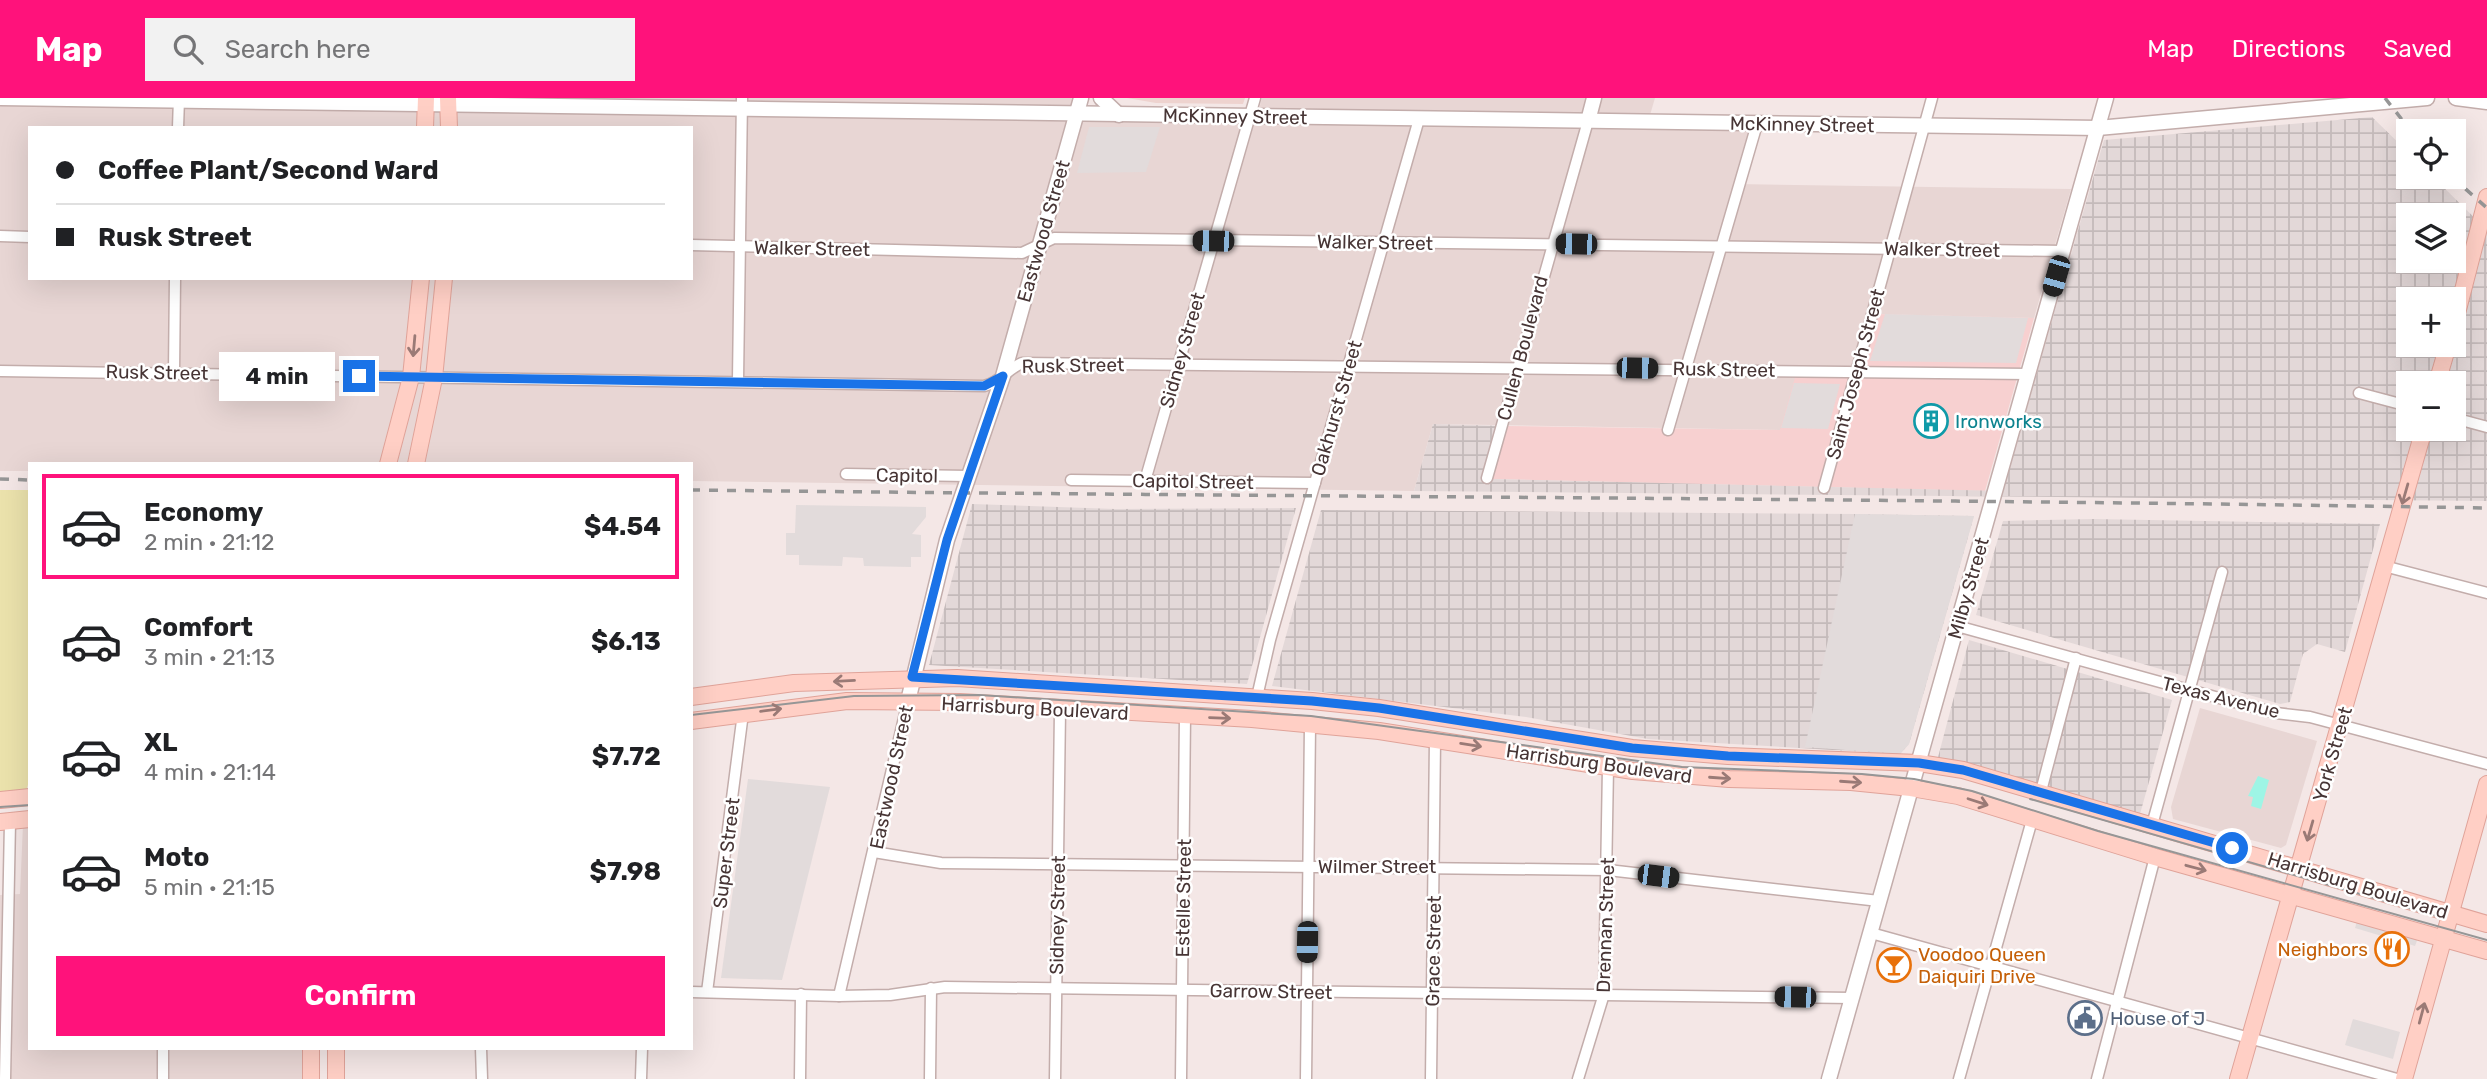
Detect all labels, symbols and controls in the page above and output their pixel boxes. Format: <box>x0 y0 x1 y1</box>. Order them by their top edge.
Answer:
search box <box>145 18 635 81</box>
text: Map <box>35 30 103 69</box>
icon: search <box>169 30 207 68</box>
text: Search here <box>225 34 370 65</box>
text: Map <box>2147 35 2194 63</box>
text: Directions <box>2232 35 2345 63</box>
text: Saved <box>2383 35 2452 63</box>
street label: McKinney Street <box>1163 104 1308 129</box>
street label: McKinney Street <box>1730 112 1875 137</box>
map controls <box>2396 119 2466 441</box>
button: locate <box>2396 119 2466 189</box>
text: Coffee Plant/Second Ward <box>98 155 439 186</box>
street label: Eastwood Street <box>1012 157 1075 305</box>
button: layers <box>2396 203 2466 273</box>
text: Rusk Street <box>98 222 252 253</box>
car <box>1192 230 1235 252</box>
street label: Walker Street <box>1317 230 1434 255</box>
car <box>1555 233 1598 255</box>
street label: Walker Street <box>754 236 871 261</box>
street label: Walker Street <box>1884 237 2001 262</box>
car <box>2041 253 2072 299</box>
street label: Cullen Boulevard <box>1492 273 1553 423</box>
street label: Saint Joseph Street <box>1822 286 1890 462</box>
button: + <box>2396 287 2466 357</box>
street label: Sidney Street <box>1155 289 1210 411</box>
one-way arrow <box>408 334 421 357</box>
street label: Oakhurst Street <box>1306 337 1367 479</box>
callout: 4 min <box>219 352 334 400</box>
street label: Rusk Street <box>1021 353 1125 378</box>
car <box>1616 357 1659 379</box>
street label: Rusk Street <box>1672 357 1776 382</box>
street label: Rusk Street <box>105 360 209 385</box>
route end <box>343 360 375 392</box>
text: 4 min <box>245 362 309 390</box>
button: − <box>2396 371 2466 441</box>
building icon: Ironworks <box>1912 402 1950 440</box>
place label: Ironworks <box>1955 410 2042 433</box>
street label: Capitol <box>876 463 938 488</box>
street label: Capitol Street <box>1132 469 1255 494</box>
one-way arrow <box>2398 483 2411 505</box>
icon: car <box>60 495 123 558</box>
text: Economy <box>144 497 263 528</box>
text: $4.54 <box>584 511 661 542</box>
text: 2 min · 21:12 <box>144 528 275 556</box>
street label: Milby Street <box>1943 534 1994 642</box>
icon: car <box>60 610 123 673</box>
text: Comfort <box>144 612 253 643</box>
text: $6.13 <box>591 626 661 657</box>
text: 3 min · 21:13 <box>144 643 275 671</box>
street label: Texas Avenue <box>2160 672 2282 723</box>
one-way arrow <box>833 674 856 687</box>
street label: Harrisburg Boulevard <box>941 692 1129 725</box>
street label: Eastwood Street <box>865 702 918 851</box>
street label: York Street <box>2308 703 2357 804</box>
one-way arrow <box>759 704 781 717</box>
one-way arrow <box>1209 711 1232 724</box>
icon: car <box>60 725 123 788</box>
text: XL <box>144 727 177 758</box>
one-way arrow <box>1459 739 1482 752</box>
street label: Harrisburg Boulevard <box>1505 739 1693 788</box>
text: $7.72 <box>592 741 661 772</box>
text: 4 min · 21:14 <box>144 758 276 786</box>
one-way arrow <box>1709 772 1731 785</box>
one-way arrow <box>1839 776 1862 789</box>
street label: Super Street <box>708 796 745 910</box>
one-way arrow <box>1967 796 1989 809</box>
one-way arrow <box>2303 820 2316 842</box>
route start <box>2216 832 2248 864</box>
street label: Estelle Street <box>1171 838 1196 958</box>
icon: car <box>60 840 123 903</box>
text: Moto <box>144 842 209 873</box>
street label: Harrisburg Boulevard <box>2265 847 2451 924</box>
street label: Sidney Street <box>1045 855 1070 975</box>
street label: Wilmer Street <box>1318 855 1437 878</box>
text: $7.98 <box>590 856 661 887</box>
street label: Drennan Street <box>1592 856 1619 993</box>
one-way arrow <box>2184 862 2207 875</box>
car <box>1636 863 1681 889</box>
text: 5 min · 21:15 <box>144 873 275 901</box>
street label: Grace Street <box>1421 895 1446 1007</box>
car <box>1297 921 1318 963</box>
restaurant icon: Neighbors <box>2373 930 2411 968</box>
place label: Neighbors <box>2278 938 2368 961</box>
place label: Voodoo Queen Daiquiri Drive <box>1918 943 2046 988</box>
bar icon: Voodoo Queen Daiquiri Drive <box>1875 946 1913 984</box>
button: Confirm <box>56 956 665 1036</box>
street label: Garrow Street <box>1209 979 1333 1004</box>
car <box>1774 986 1817 1008</box>
public building icon: House of J <box>2066 999 2104 1037</box>
one-way arrow <box>2416 1002 2429 1025</box>
place label: House of J <box>2110 1007 2205 1030</box>

